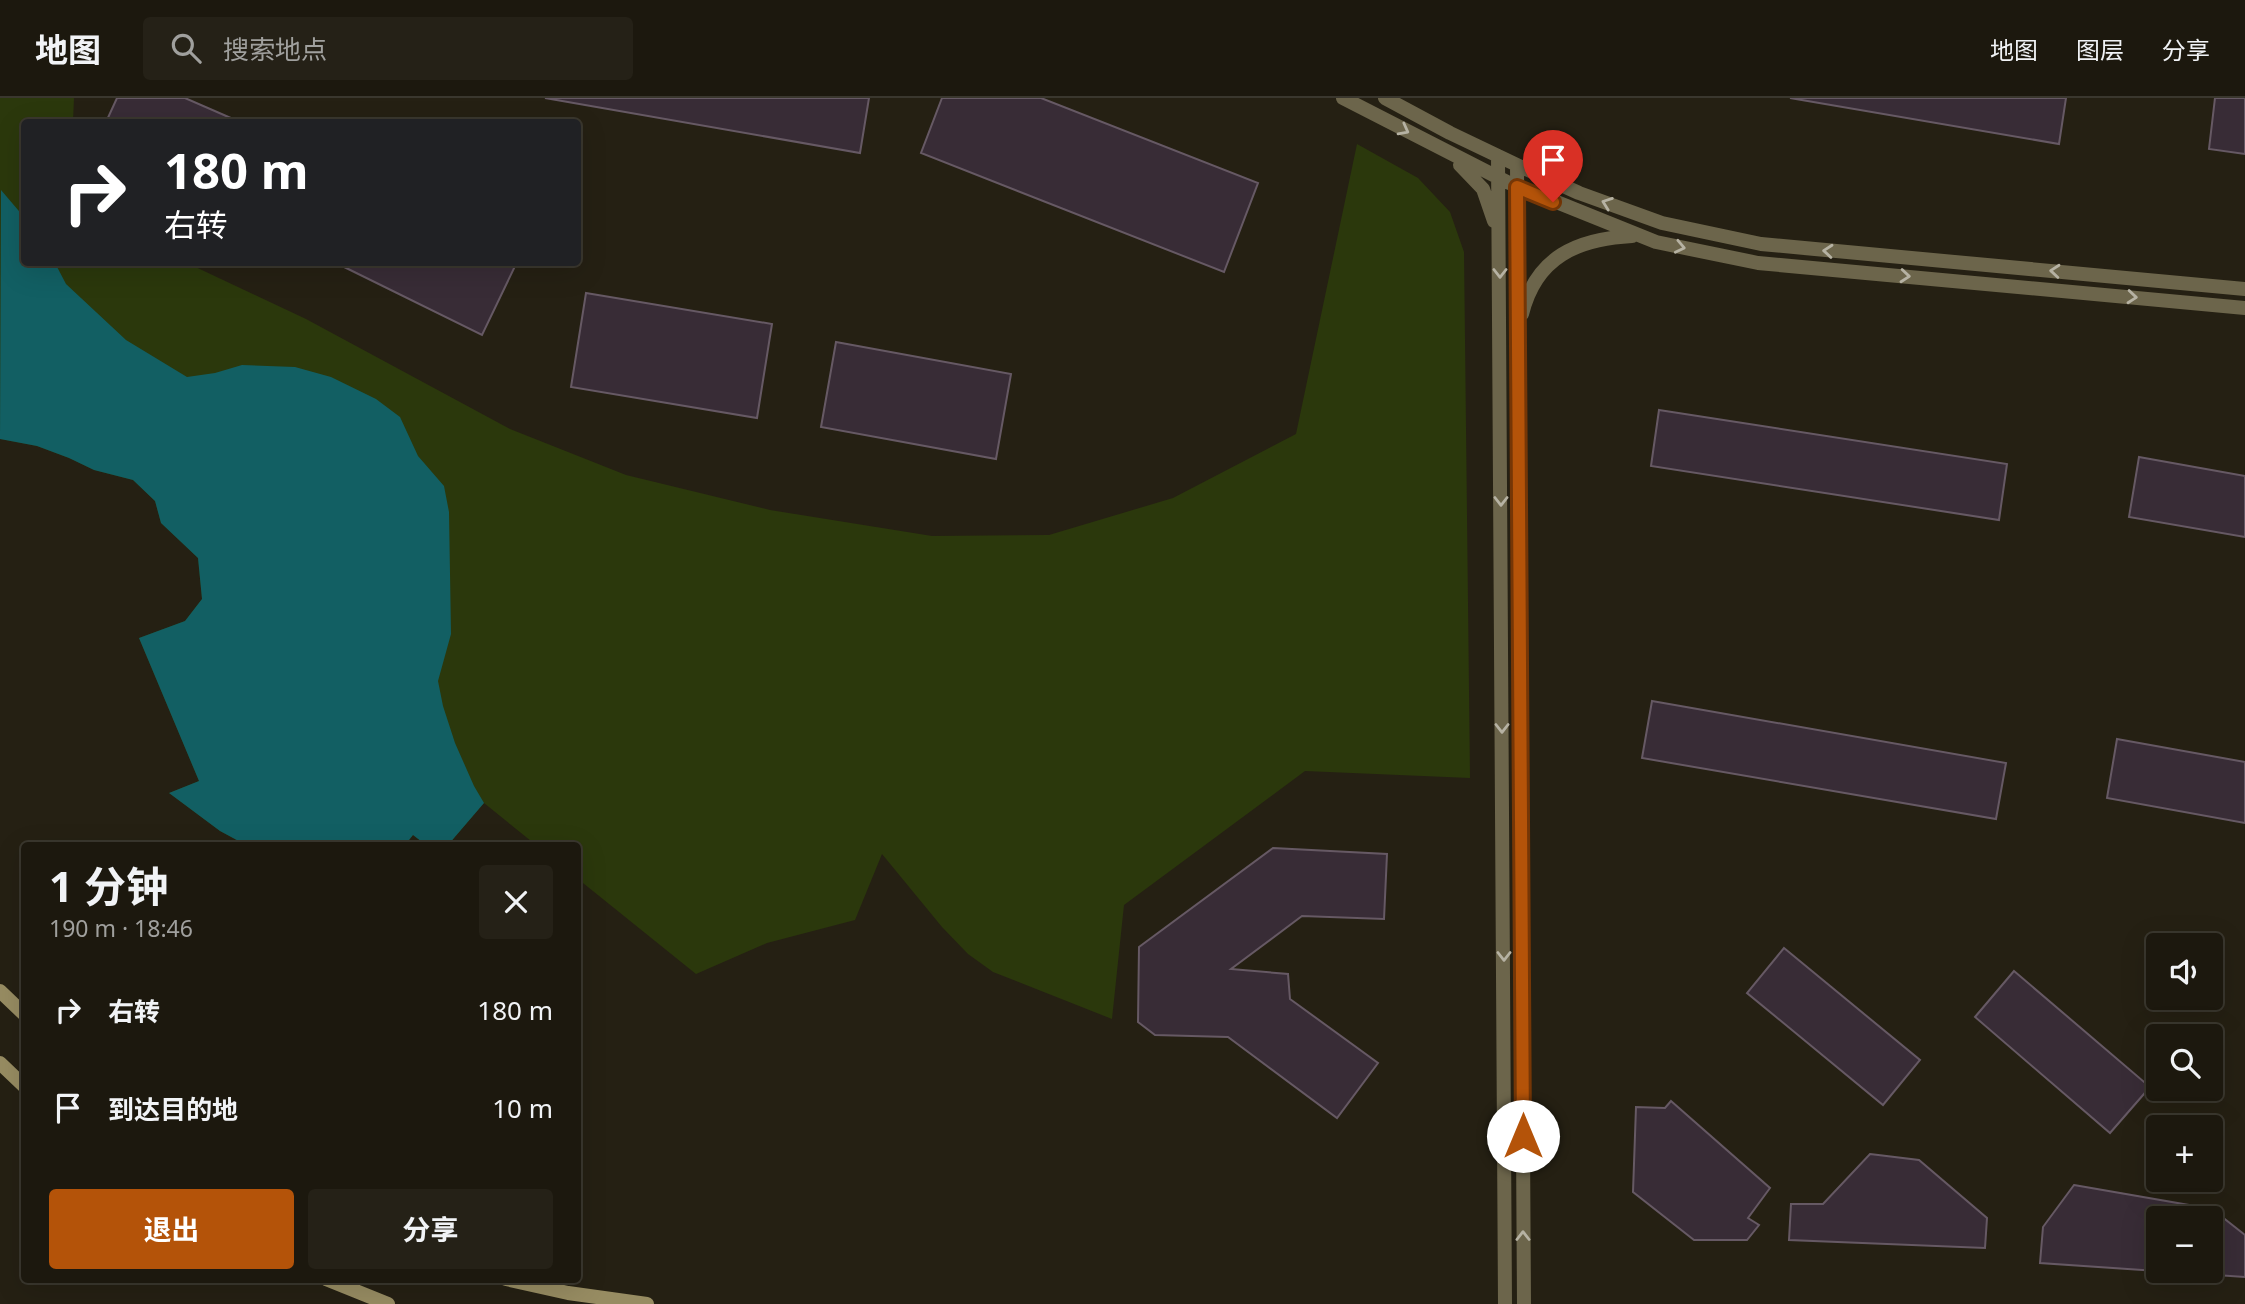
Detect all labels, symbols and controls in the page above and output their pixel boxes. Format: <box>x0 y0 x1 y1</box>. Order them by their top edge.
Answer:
search box <box>143 17 633 80</box>
text: 地图 <box>35 27 101 72</box>
icon: search <box>167 29 205 67</box>
text: 搜索地点 <box>223 31 327 67</box>
text: 地图 <box>1990 33 2038 66</box>
text: 图层 <box>2076 33 2124 66</box>
text: 分享 <box>2162 33 2210 66</box>
one-way arrow <box>1397 121 1409 135</box>
pin <box>1523 130 1583 202</box>
text: 180 m <box>164 137 309 203</box>
icon: arrive <box>1534 141 1572 179</box>
icon: right <box>49 147 140 238</box>
one-way arrow <box>1602 197 1614 211</box>
text: 右转 <box>164 203 228 246</box>
one-way arrow <box>1674 238 1686 253</box>
one-way arrow <box>1823 244 1834 259</box>
one-way arrow <box>2049 264 2060 279</box>
one-way arrow <box>1492 268 1508 279</box>
one-way arrow <box>1900 268 1911 283</box>
one-way arrow <box>2127 289 2138 304</box>
one-way arrow <box>1493 496 1509 506</box>
one-way arrow <box>1494 723 1510 734</box>
text: 1 分钟 <box>49 857 168 914</box>
button: close <box>479 865 553 939</box>
text: 190 m · 18:46 <box>49 912 193 944</box>
map controls <box>2146 933 2223 1283</box>
button: sound <box>2146 933 2223 1010</box>
one-way arrow <box>1496 951 1512 961</box>
icon: right <box>49 991 87 1029</box>
text: 180 m <box>477 992 553 1028</box>
text: 右转 <box>108 993 160 1029</box>
button: search <box>2146 1024 2223 1101</box>
icon: arrive <box>49 1089 87 1127</box>
text: 10 m <box>492 1090 553 1126</box>
text: 到达目的地 <box>108 1091 238 1127</box>
position arrow <box>1486 1099 1560 1173</box>
button: + <box>2146 1115 2223 1192</box>
button: 退出 <box>49 1189 294 1269</box>
button: 分享 <box>308 1189 553 1269</box>
button: − <box>2146 1206 2223 1283</box>
one-way arrow <box>1516 1230 1531 1241</box>

